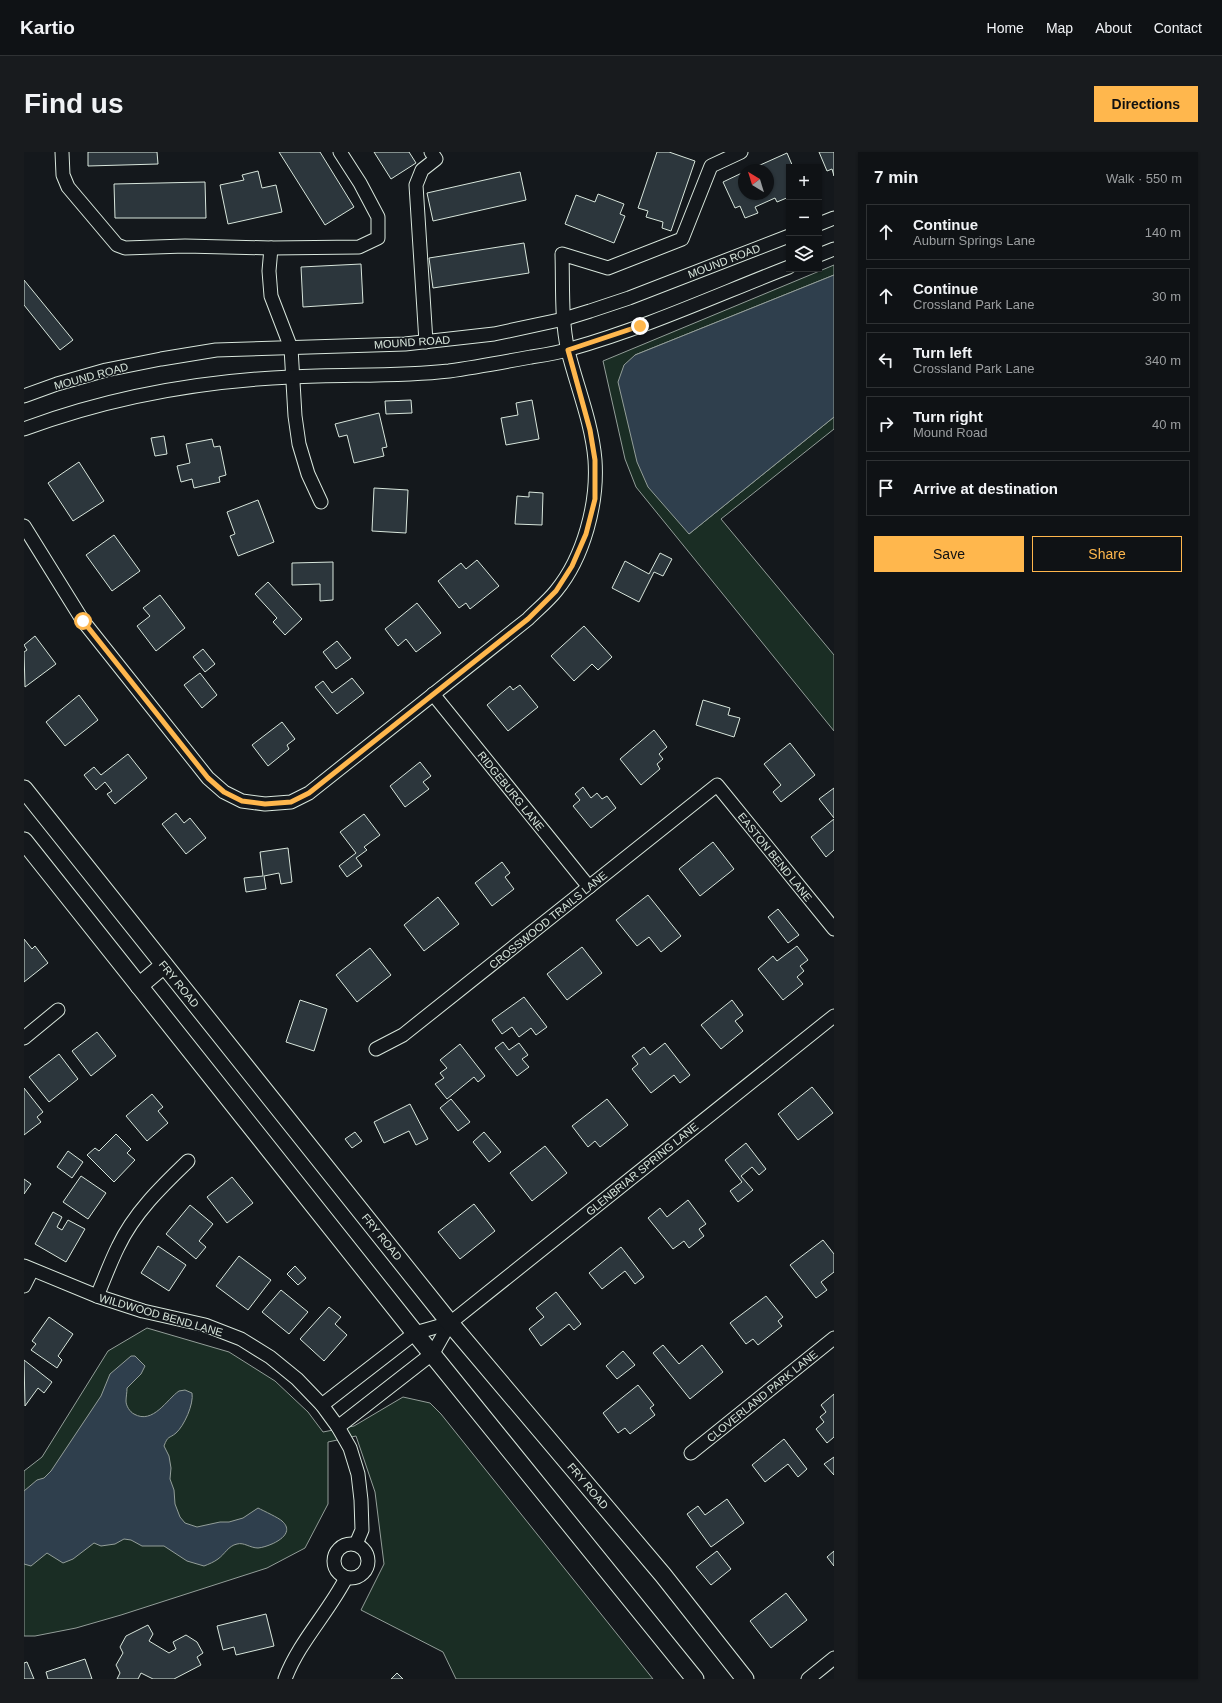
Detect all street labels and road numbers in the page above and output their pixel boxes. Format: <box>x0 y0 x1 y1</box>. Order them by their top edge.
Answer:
street label: MOUND ROAD <box>686 242 762 280</box>
street label: MOUND ROAD <box>373 333 451 351</box>
street label: MOUND ROAD <box>53 360 129 392</box>
street label: RIDGEBURG LANE <box>475 749 547 833</box>
street label: EASTON BEND LANE <box>736 810 814 904</box>
street label: CROSSWOOD TRAILS LANE <box>487 869 609 971</box>
street label: FRY ROAD <box>157 958 201 1010</box>
street label: GLENBRIAR SPRING LANE <box>584 1120 700 1218</box>
street label: FRY ROAD <box>360 1211 404 1263</box>
street label: WILDWOOD BEND LANE <box>98 1292 224 1338</box>
street label: CLOVERLAND PARK LANE <box>704 1348 820 1444</box>
street label: FRY ROAD <box>565 1461 611 1512</box>

